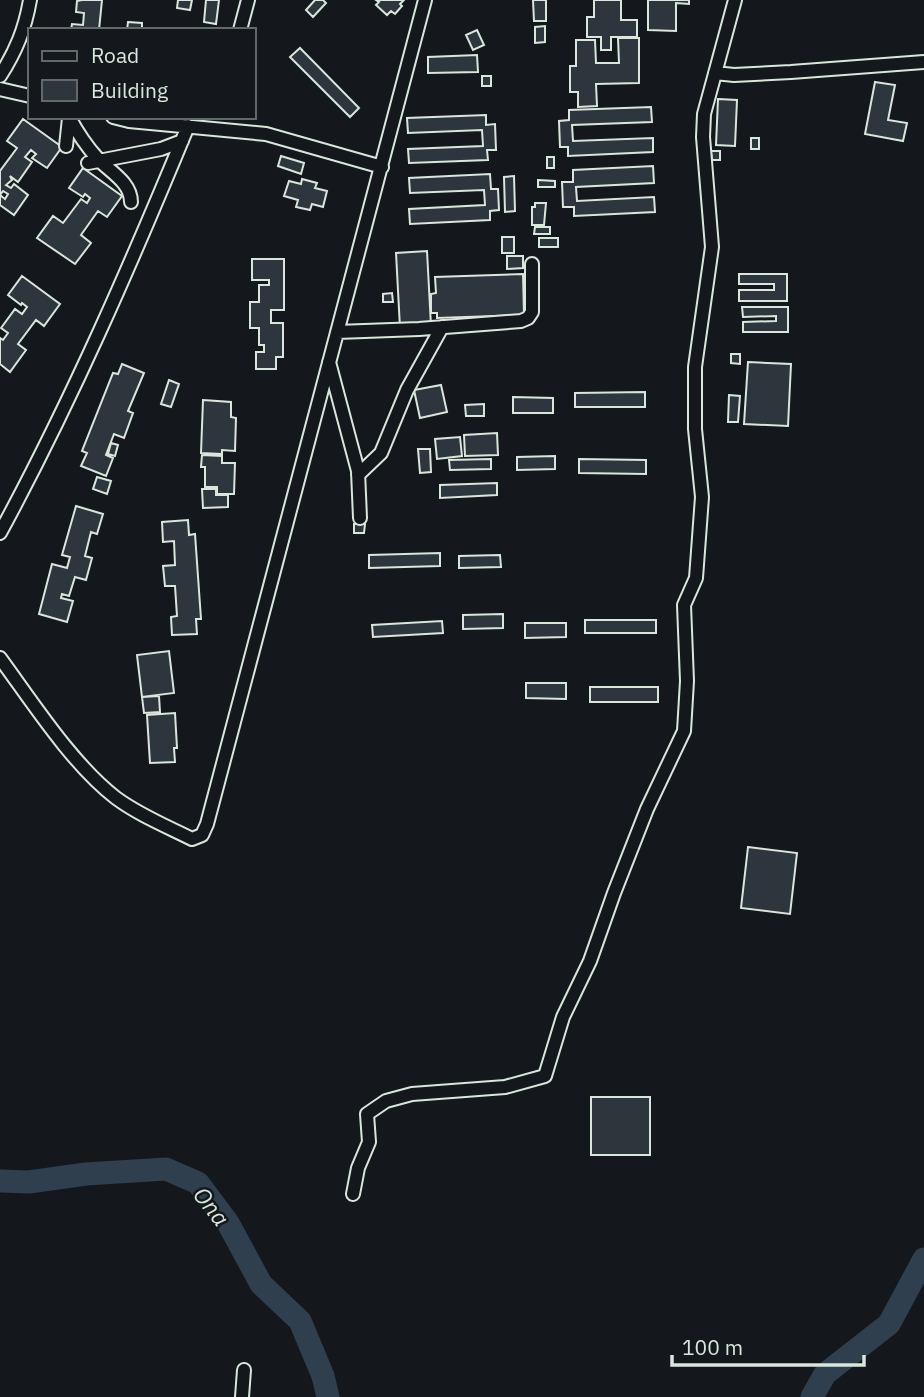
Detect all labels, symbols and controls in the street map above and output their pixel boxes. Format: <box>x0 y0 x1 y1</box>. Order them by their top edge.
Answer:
legend <box>28 28 256 119</box>
text: Road <box>91 41 139 69</box>
text: Building <box>91 76 168 104</box>
water label: Ona <box>187 1180 237 1232</box>
scale bar <box>672 1324 864 1368</box>
text: 100 m <box>682 1333 743 1361</box>

